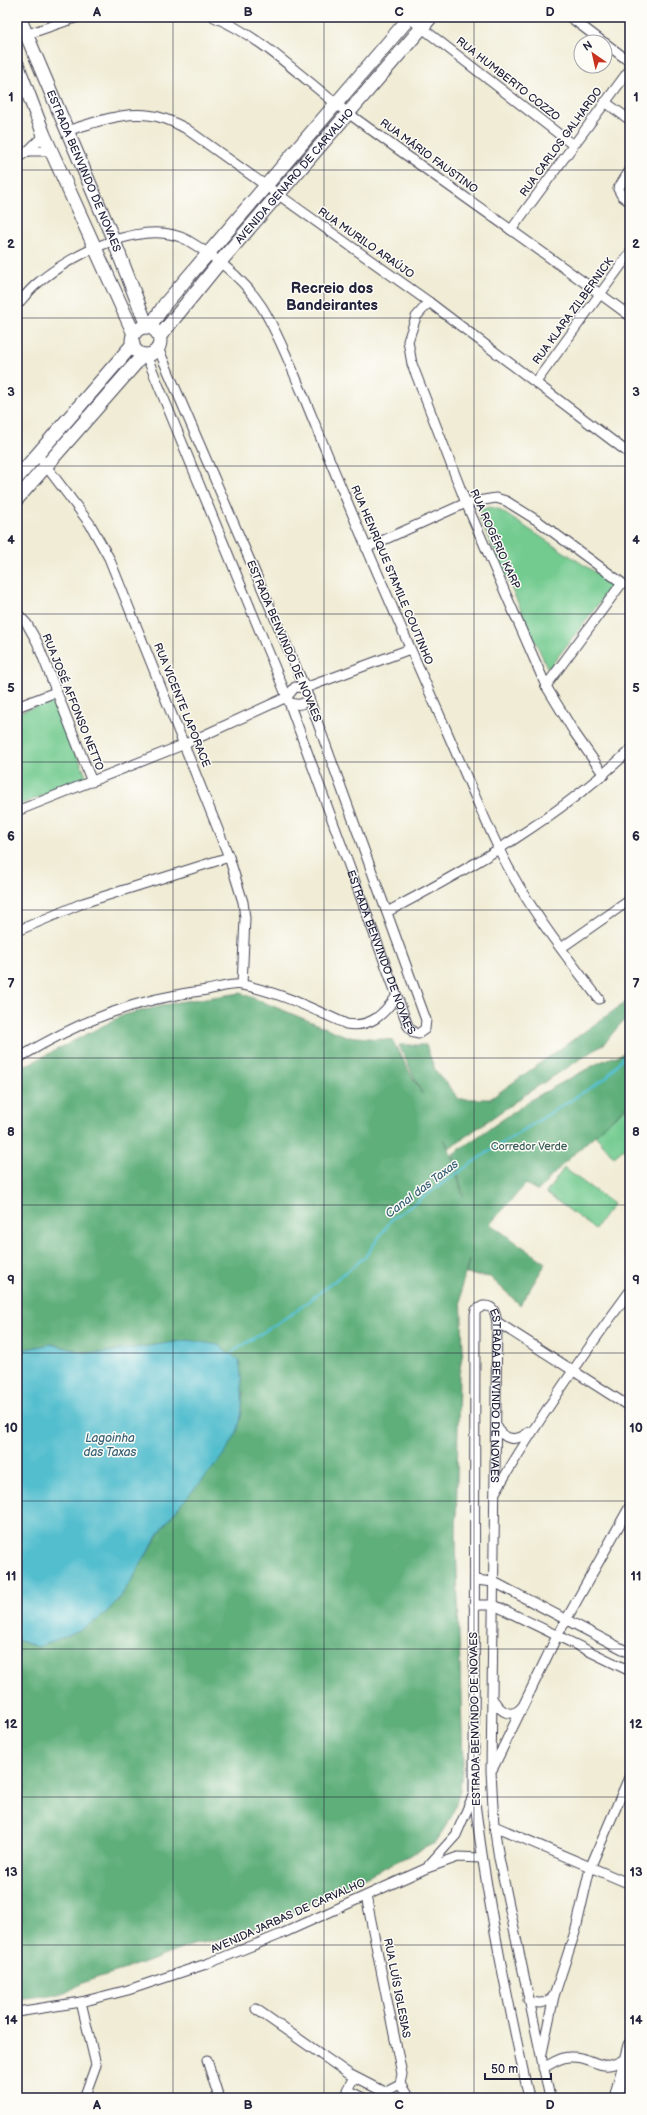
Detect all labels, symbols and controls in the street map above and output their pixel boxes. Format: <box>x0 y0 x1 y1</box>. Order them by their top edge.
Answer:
text: A <box>92 4 101 20</box>
text: B <box>243 4 253 20</box>
text: C <box>394 4 404 20</box>
text: D <box>545 4 555 20</box>
street label: RUA HUMBERTO COZZO <box>454 34 562 124</box>
north arrow <box>573 34 613 74</box>
text: N <box>581 38 595 54</box>
street label: RUA CARLOS GALHARDO <box>517 85 605 199</box>
street label: ESTRADA BENVINDO DE NOVAES <box>44 88 124 254</box>
text: 1 <box>8 89 14 105</box>
text: 1 <box>633 89 639 105</box>
street label: AVENIDA GENARO DE CARVALHO <box>232 105 356 246</box>
street label: RUA MÁRIO FAUSTINO <box>378 115 481 196</box>
street label: RUA MURILO ARAÚJO <box>315 204 417 281</box>
text: 2 <box>7 236 15 252</box>
text: 2 <box>632 236 640 252</box>
street label: RUA KLARA ZILBERNICK <box>530 254 617 367</box>
district label: Recreio dos Bandeirantes <box>286 279 378 315</box>
text: 3 <box>7 384 15 400</box>
text: 3 <box>632 384 640 400</box>
street label: RUA HENRIQUE STAMILE COUTINHO <box>348 483 436 667</box>
street label: RUA ROGÉRIO KARP <box>467 487 524 591</box>
text: 4 <box>7 532 15 548</box>
text: 4 <box>632 532 640 548</box>
street label: ESTRADA BENVINDO DE NOVAES <box>244 558 324 724</box>
street label: RUA JOSÉ AFFONSO NETTO <box>40 631 107 772</box>
street label: RUA VICENTE LAPORACE <box>151 641 213 769</box>
text: 5 <box>7 680 15 696</box>
text: 5 <box>632 680 640 696</box>
text: 6 <box>7 828 15 844</box>
text: 6 <box>632 828 640 844</box>
street label: ESTRADA BENVINDO DE NOVAES <box>345 868 419 1037</box>
text: 7 <box>7 976 15 992</box>
text: 7 <box>632 976 640 992</box>
text: 8 <box>7 1124 15 1140</box>
text: 8 <box>632 1124 640 1140</box>
park label: Corredor Verde <box>491 1140 568 1153</box>
water label: Canal das Taxas <box>382 1157 462 1221</box>
text: 9 <box>7 1272 15 1288</box>
text: 9 <box>632 1272 640 1288</box>
street label: ESTRADA BENVINDO DE NOVAES <box>487 1306 504 1483</box>
text: 10 <box>4 1420 18 1436</box>
text: 10 <box>629 1420 643 1436</box>
water label: Lagoinha das Taxas <box>84 1431 136 1460</box>
text: 11 <box>6 1568 16 1584</box>
text: 11 <box>631 1568 641 1584</box>
street label: ESTRADA BENVINDO DE NOVAES <box>467 1631 483 1806</box>
text: 12 <box>4 1716 18 1732</box>
text: 12 <box>629 1716 643 1732</box>
text: 13 <box>4 1864 18 1880</box>
text: 13 <box>629 1864 643 1880</box>
street label: AVENIDA JARBAS DE CARVALHO <box>209 1876 367 1956</box>
street label: RUA LUÍS IGLESIAS <box>381 1937 414 2039</box>
text: 14 <box>4 2012 18 2028</box>
text: 14 <box>629 2012 643 2028</box>
scale bar <box>485 2055 551 2081</box>
text: 50 m <box>491 2062 518 2077</box>
text: A <box>92 2097 101 2113</box>
text: B <box>243 2097 253 2113</box>
text: C <box>394 2097 404 2113</box>
text: D <box>545 2097 555 2113</box>

